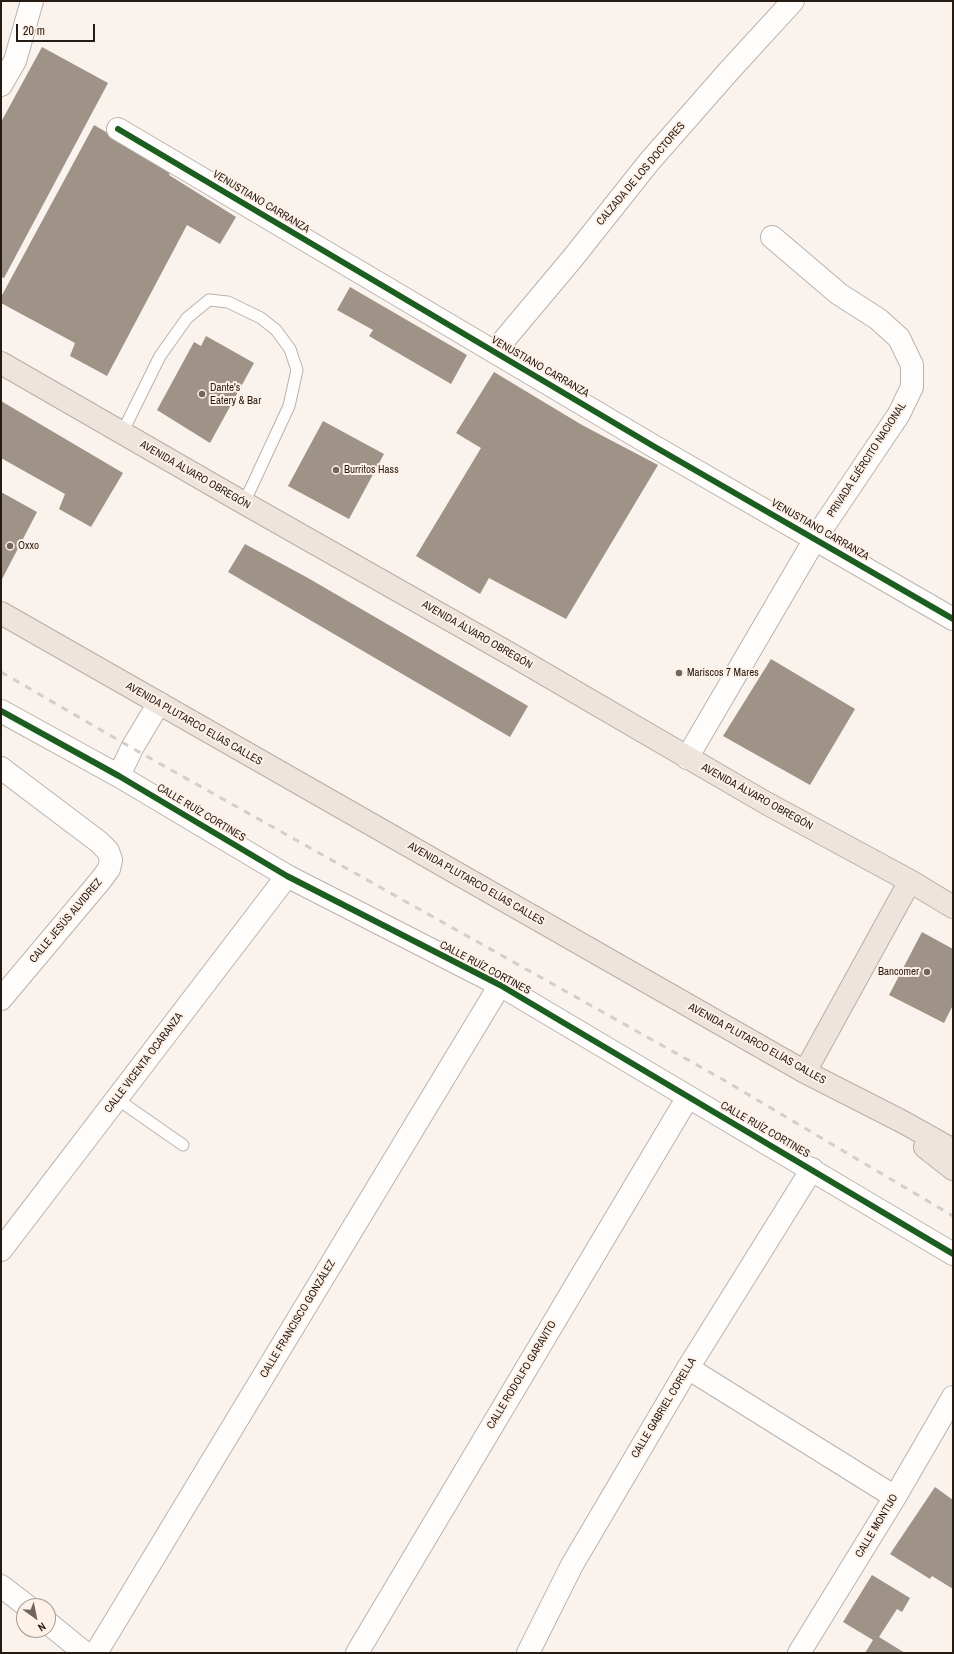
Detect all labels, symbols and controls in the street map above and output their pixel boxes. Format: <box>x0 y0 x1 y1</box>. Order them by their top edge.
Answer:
scale bar <box>18 16 97 42</box>
text: 20 m <box>23 23 45 39</box>
street label: CALZADA DE LOS DOCTORES <box>594 120 688 228</box>
street label: VENUSTIANO CARRANZA <box>210 168 312 236</box>
street label: VENUSTIANO CARRANZA <box>489 334 591 400</box>
place label: Dante's Eatery & Bar <box>210 381 261 407</box>
marker: Dante's Eatery & Bar <box>197 389 207 399</box>
street label: PRIVADA EJÉRCITO NACIONAL <box>825 400 909 520</box>
street label: AVENIDA ÁLVARO OBREGÓN <box>137 438 253 512</box>
place label: Burritos Hass <box>344 463 399 477</box>
marker: Burritos Hass <box>331 465 341 475</box>
street label: VENUSTIANO CARRANZA <box>769 497 871 563</box>
place label: Oxxo <box>18 539 39 553</box>
marker: Oxxo <box>5 541 15 551</box>
street label: AVENIDA ÁLVARO OBREGÓN <box>419 598 535 672</box>
place label: Mariscos 7 Mares <box>687 666 759 680</box>
marker: Mariscos 7 Mares <box>674 668 684 678</box>
street label: AVENIDA PLUTARCO ELÍAS CALLES <box>124 680 264 768</box>
street label: AVENIDA ÁLVARO OBREGÓN <box>699 761 815 833</box>
street label: CALLE RUÍZ CORTINES <box>154 781 248 845</box>
street label: AVENIDA PLUTARCO ELÍAS CALLES <box>406 840 546 928</box>
street label: CALLE JESÚS ALVIDREZ <box>27 876 105 966</box>
street label: CALLE RUÍZ CORTINES <box>437 938 533 998</box>
place label: Bancomer <box>878 965 919 979</box>
marker: Bancomer <box>922 967 932 977</box>
street label: AVENIDA PLUTARCO ELÍAS CALLES <box>686 1001 828 1087</box>
street label: CALLE VICENTA OCARANZA <box>102 1010 186 1116</box>
street label: CALLE RUÍZ CORTINES <box>718 1099 812 1161</box>
street label: CALLE FRANCISCO GONZÁLEZ <box>257 1258 339 1380</box>
street label: CALLE RODOLFO GARAVITO <box>484 1318 560 1432</box>
street label: CALLE GABRIEL CORELLA <box>629 1355 699 1461</box>
street label: CALLE MONTIJO <box>853 1492 901 1560</box>
north arrow <box>16 1598 56 1638</box>
text: N <box>35 1620 49 1635</box>

